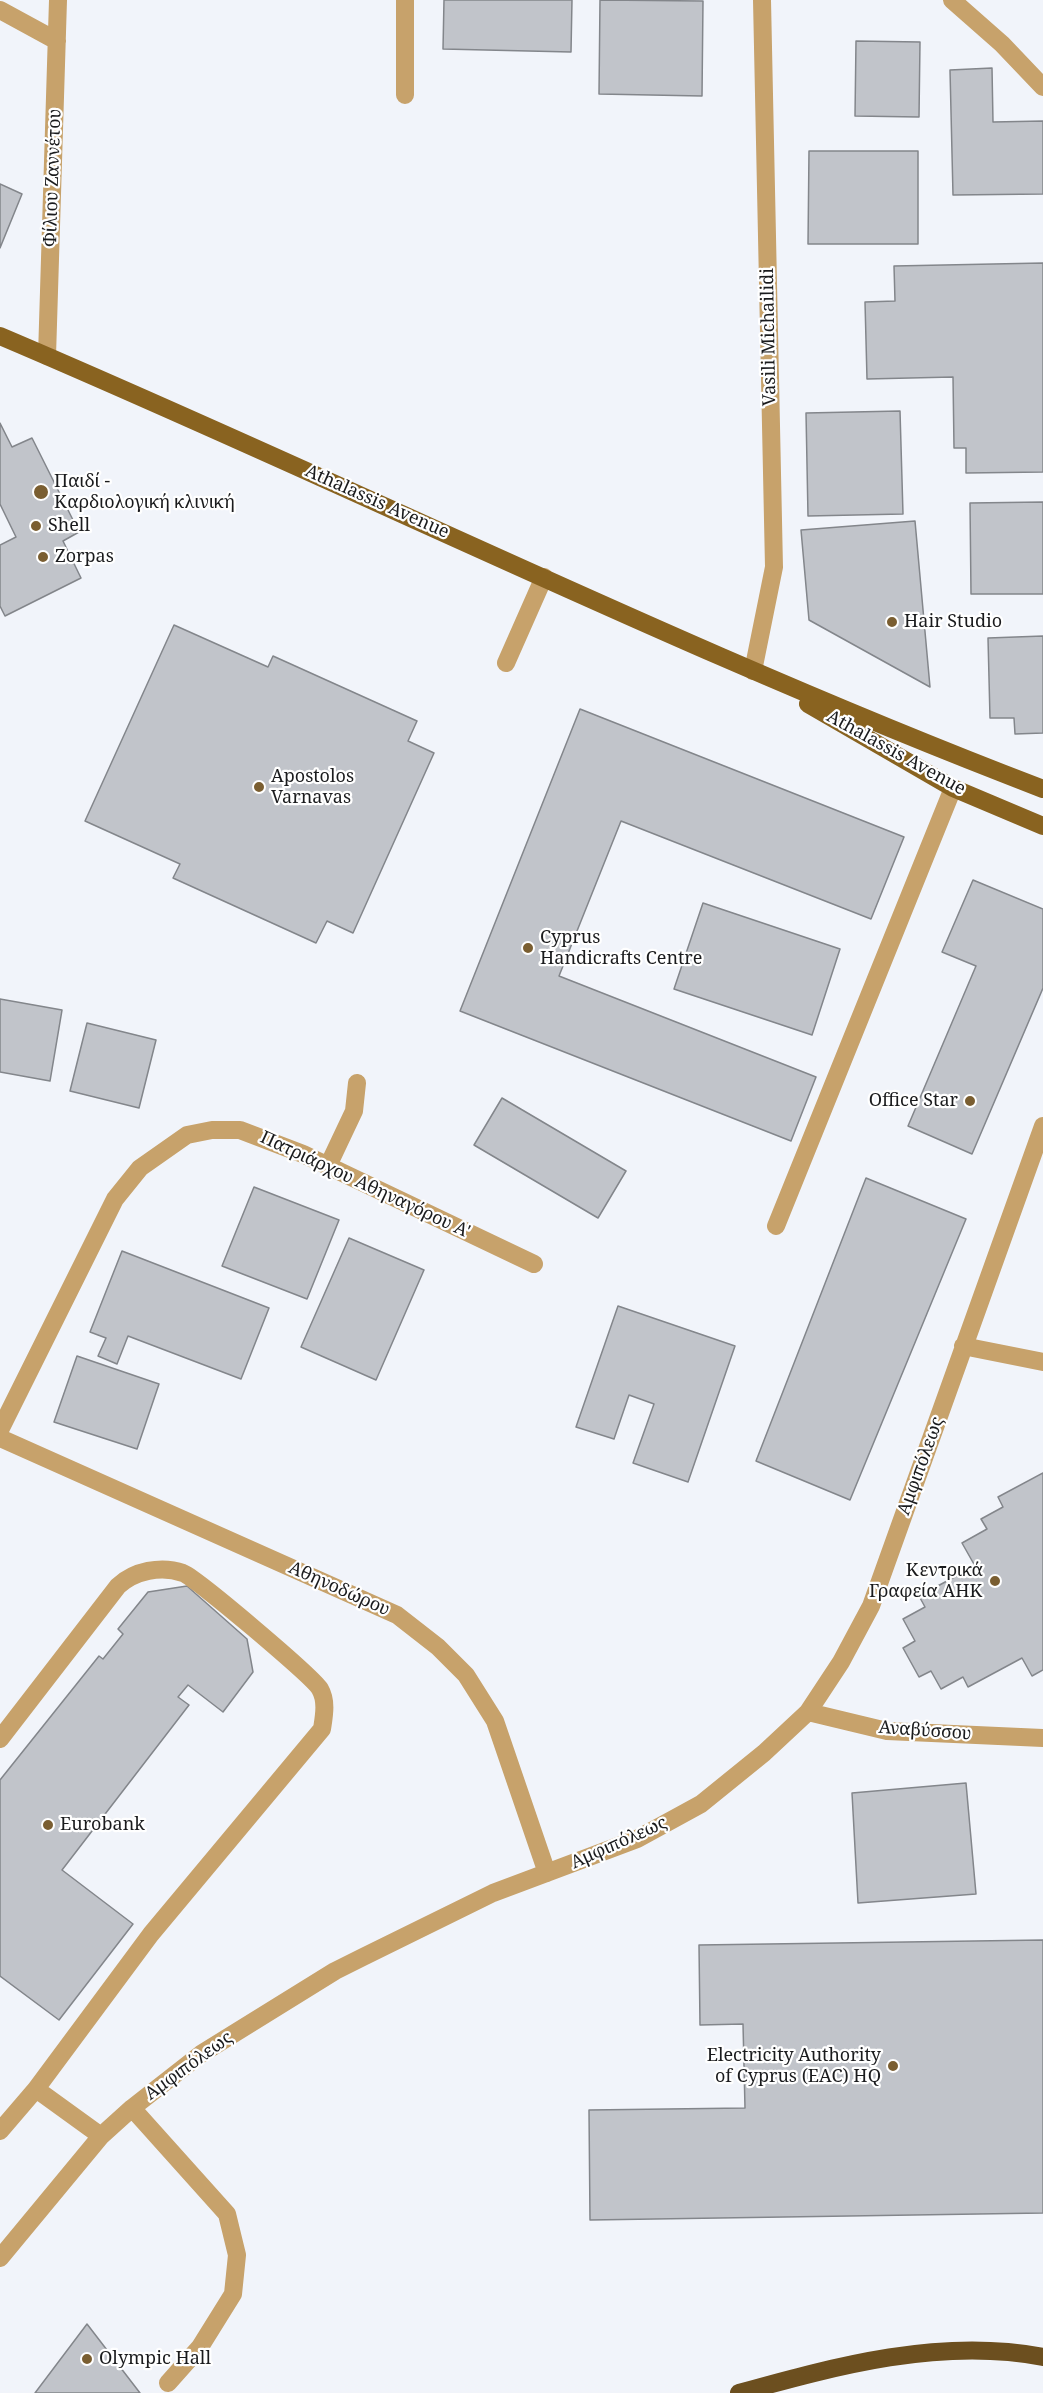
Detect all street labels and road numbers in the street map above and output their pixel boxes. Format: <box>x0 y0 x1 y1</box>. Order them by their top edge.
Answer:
street label: Φίλιου Ζαννέτου <box>40 109 66 247</box>
street label: Vasili Michailidi <box>757 268 781 406</box>
street label: Athalassis Avenue <box>302 461 452 543</box>
street label: Athalassis Avenue <box>823 706 969 800</box>
street label: Πατριάρχου Αθηναγόρου Α' <box>257 1127 473 1243</box>
street label: Αμφιπόλεως <box>893 1414 949 1518</box>
street label: Αθηνοδώρου <box>285 1557 393 1621</box>
street label: Αναβύσσου <box>878 1717 972 1745</box>
street label: Αμφιπόλεως <box>568 1812 670 1874</box>
street label: Αμφιπόλεως <box>141 2027 237 2105</box>

